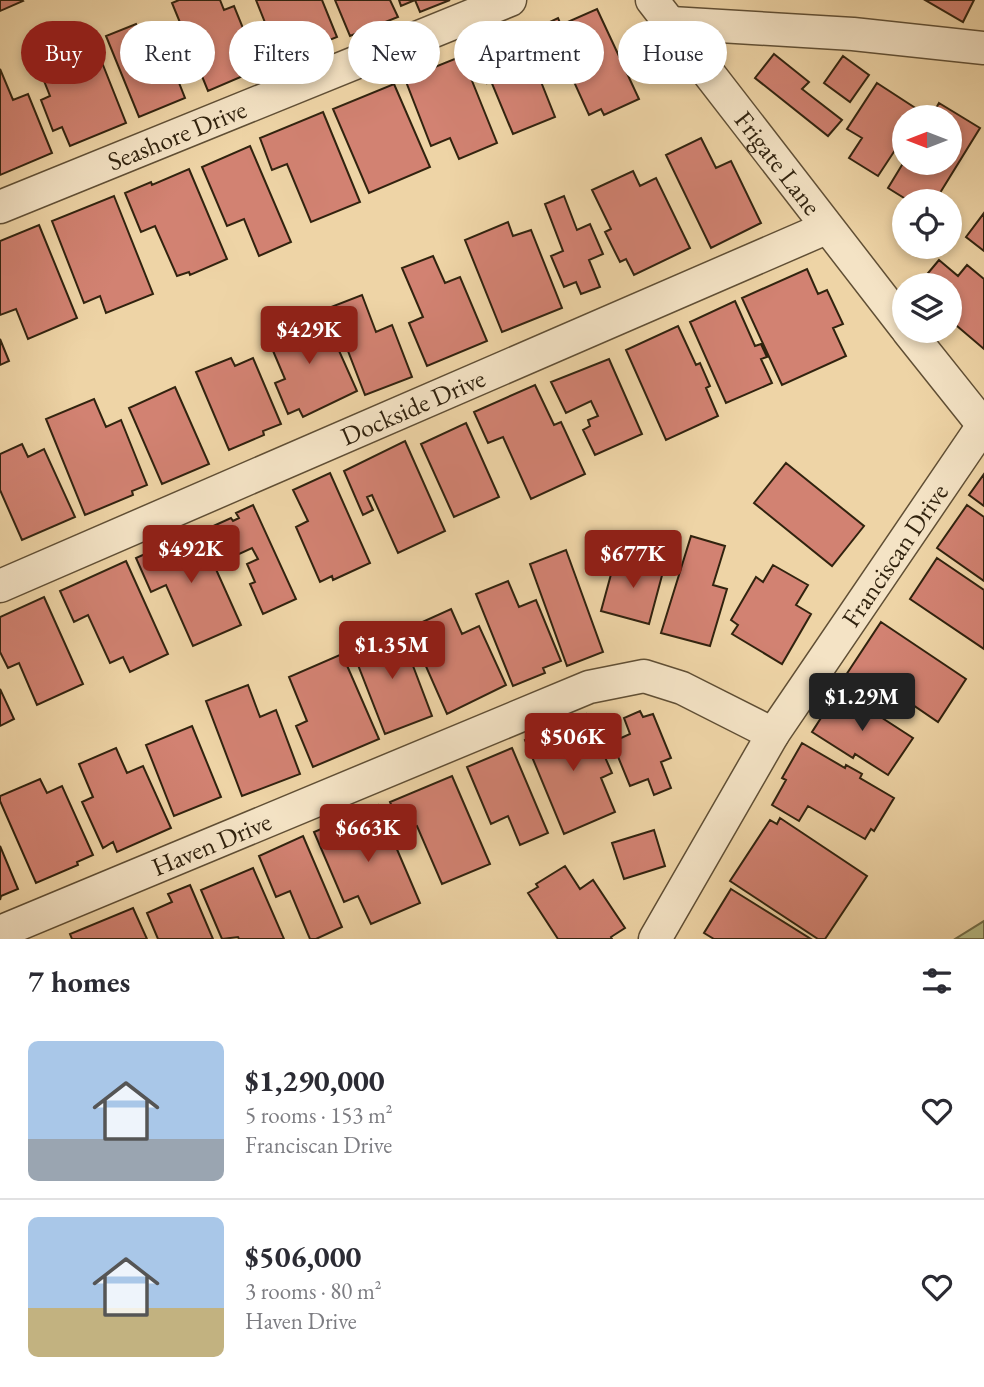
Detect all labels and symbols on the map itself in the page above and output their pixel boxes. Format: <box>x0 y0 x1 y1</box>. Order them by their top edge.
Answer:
street label: Seashore Drive <box>103 92 251 179</box>
street label: Frigate Lane <box>727 104 829 222</box>
north arrow <box>892 105 962 175</box>
pin: $429K <box>260 306 358 366</box>
street label: Dockside Drive <box>335 361 490 453</box>
street label: Franciscan Drive <box>834 477 956 633</box>
pin: $492K <box>142 526 240 585</box>
pin: $677K <box>584 530 682 590</box>
pin: $1.35M <box>335 622 449 681</box>
pin: $1.29M <box>805 674 919 733</box>
pin: $506K <box>524 714 622 773</box>
street label: Haven Drive <box>147 804 276 884</box>
pin: $663K <box>319 804 417 864</box>

